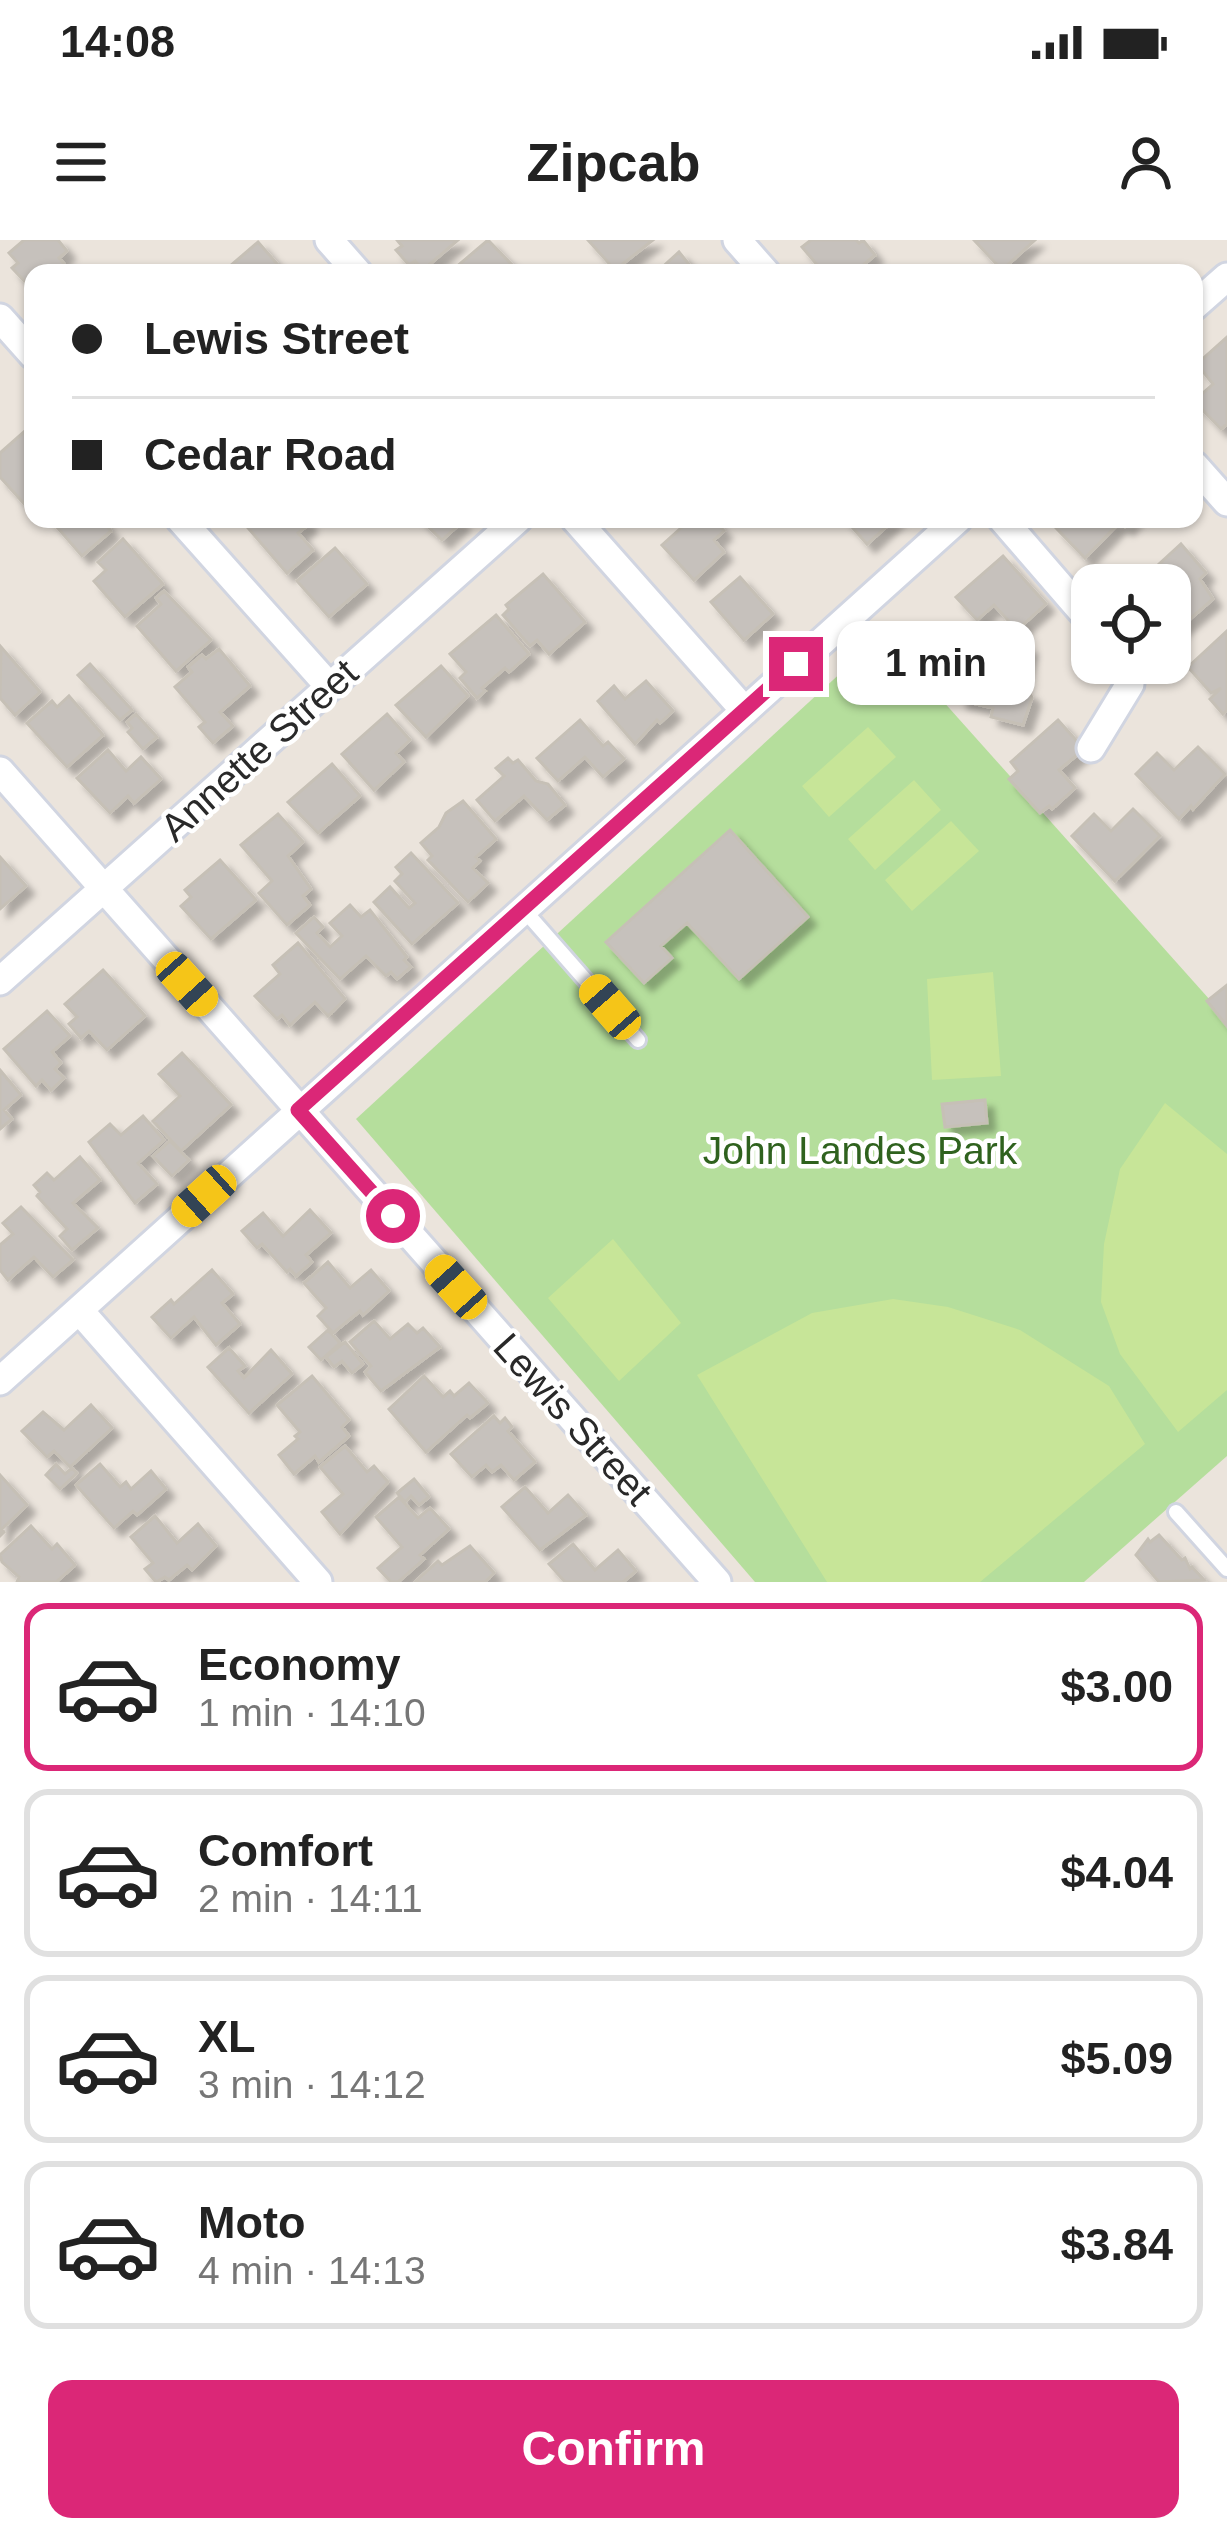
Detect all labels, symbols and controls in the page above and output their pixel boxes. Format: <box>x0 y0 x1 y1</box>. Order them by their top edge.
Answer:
text: 14:08 <box>60 16 175 67</box>
icon: menu <box>48 129 114 195</box>
icon: person <box>1113 129 1179 195</box>
text: Zipcab <box>526 132 701 192</box>
text: Lewis Street <box>144 313 409 364</box>
text: Cedar Road <box>144 429 397 480</box>
map controls <box>1071 564 1191 684</box>
button: locate <box>1071 564 1191 684</box>
callout: 1 min <box>838 622 1036 706</box>
route end <box>769 637 823 691</box>
text: 1 min <box>885 641 987 684</box>
street label: Annette Street <box>152 650 366 849</box>
car <box>150 945 224 1023</box>
car <box>573 968 647 1046</box>
park label: John Landes Park <box>703 1129 1018 1172</box>
car <box>165 1159 243 1233</box>
route start <box>366 1189 420 1243</box>
car <box>419 1248 493 1326</box>
street label: Lewis Street <box>485 1325 661 1513</box>
icon: car <box>54 1633 162 1741</box>
text: Economy <box>198 1639 401 1690</box>
text: $3.00 <box>1060 1661 1173 1712</box>
text: 1 min · 14:10 <box>198 1691 426 1734</box>
icon: car <box>54 1819 162 1927</box>
text: Comfort <box>198 1825 373 1876</box>
text: $4.04 <box>1060 1847 1173 1898</box>
text: 2 min · 14:11 <box>198 1877 423 1920</box>
icon: car <box>54 2005 162 2113</box>
text: XL <box>198 2011 256 2062</box>
text: $5.09 <box>1060 2033 1173 2084</box>
text: 3 min · 14:12 <box>198 2063 426 2106</box>
icon: car <box>54 2191 162 2299</box>
text: Moto <box>198 2197 305 2248</box>
text: $3.84 <box>1060 2219 1173 2270</box>
text: 4 min · 14:13 <box>198 2249 426 2292</box>
button: Confirm <box>48 2380 1179 2518</box>

